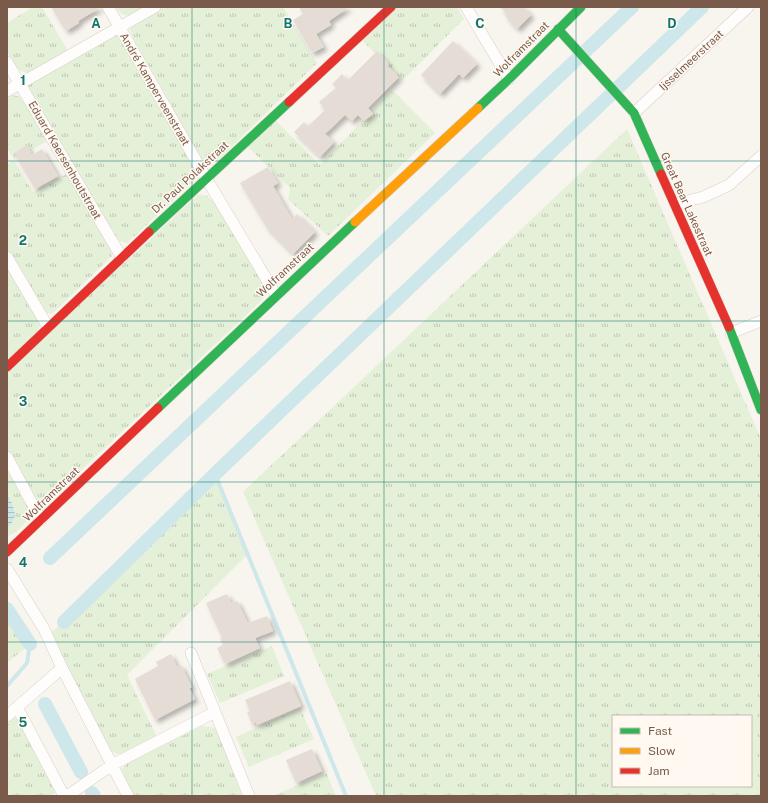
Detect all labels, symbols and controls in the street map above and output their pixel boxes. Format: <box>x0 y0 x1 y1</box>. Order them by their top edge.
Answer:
text: A <box>91 16 101 31</box>
text: B <box>284 16 293 31</box>
text: C <box>475 16 485 31</box>
text: D <box>667 16 677 31</box>
street label: Wolframstraat <box>491 19 551 79</box>
street label: Ijsselmeerstraat <box>657 27 725 93</box>
street label: André Kamperveenstraat <box>118 30 192 148</box>
text: 1 <box>20 73 26 88</box>
street label: Eduard Kaersenhoutstraat <box>26 99 104 221</box>
street label: Dr. Paul Polakstraat <box>149 138 231 216</box>
street label: Great Bear Lakestraat <box>659 150 715 258</box>
text: 2 <box>19 233 27 248</box>
street label: Wolframstraat <box>254 241 316 299</box>
text: 3 <box>19 394 28 409</box>
street label: Wolframstraat <box>20 464 82 524</box>
text: 4 <box>19 555 28 570</box>
text: 5 <box>19 715 28 730</box>
legend <box>612 715 752 787</box>
text: Fast <box>648 724 673 738</box>
text: Slow <box>648 744 676 758</box>
text: Jam <box>648 764 670 778</box>

